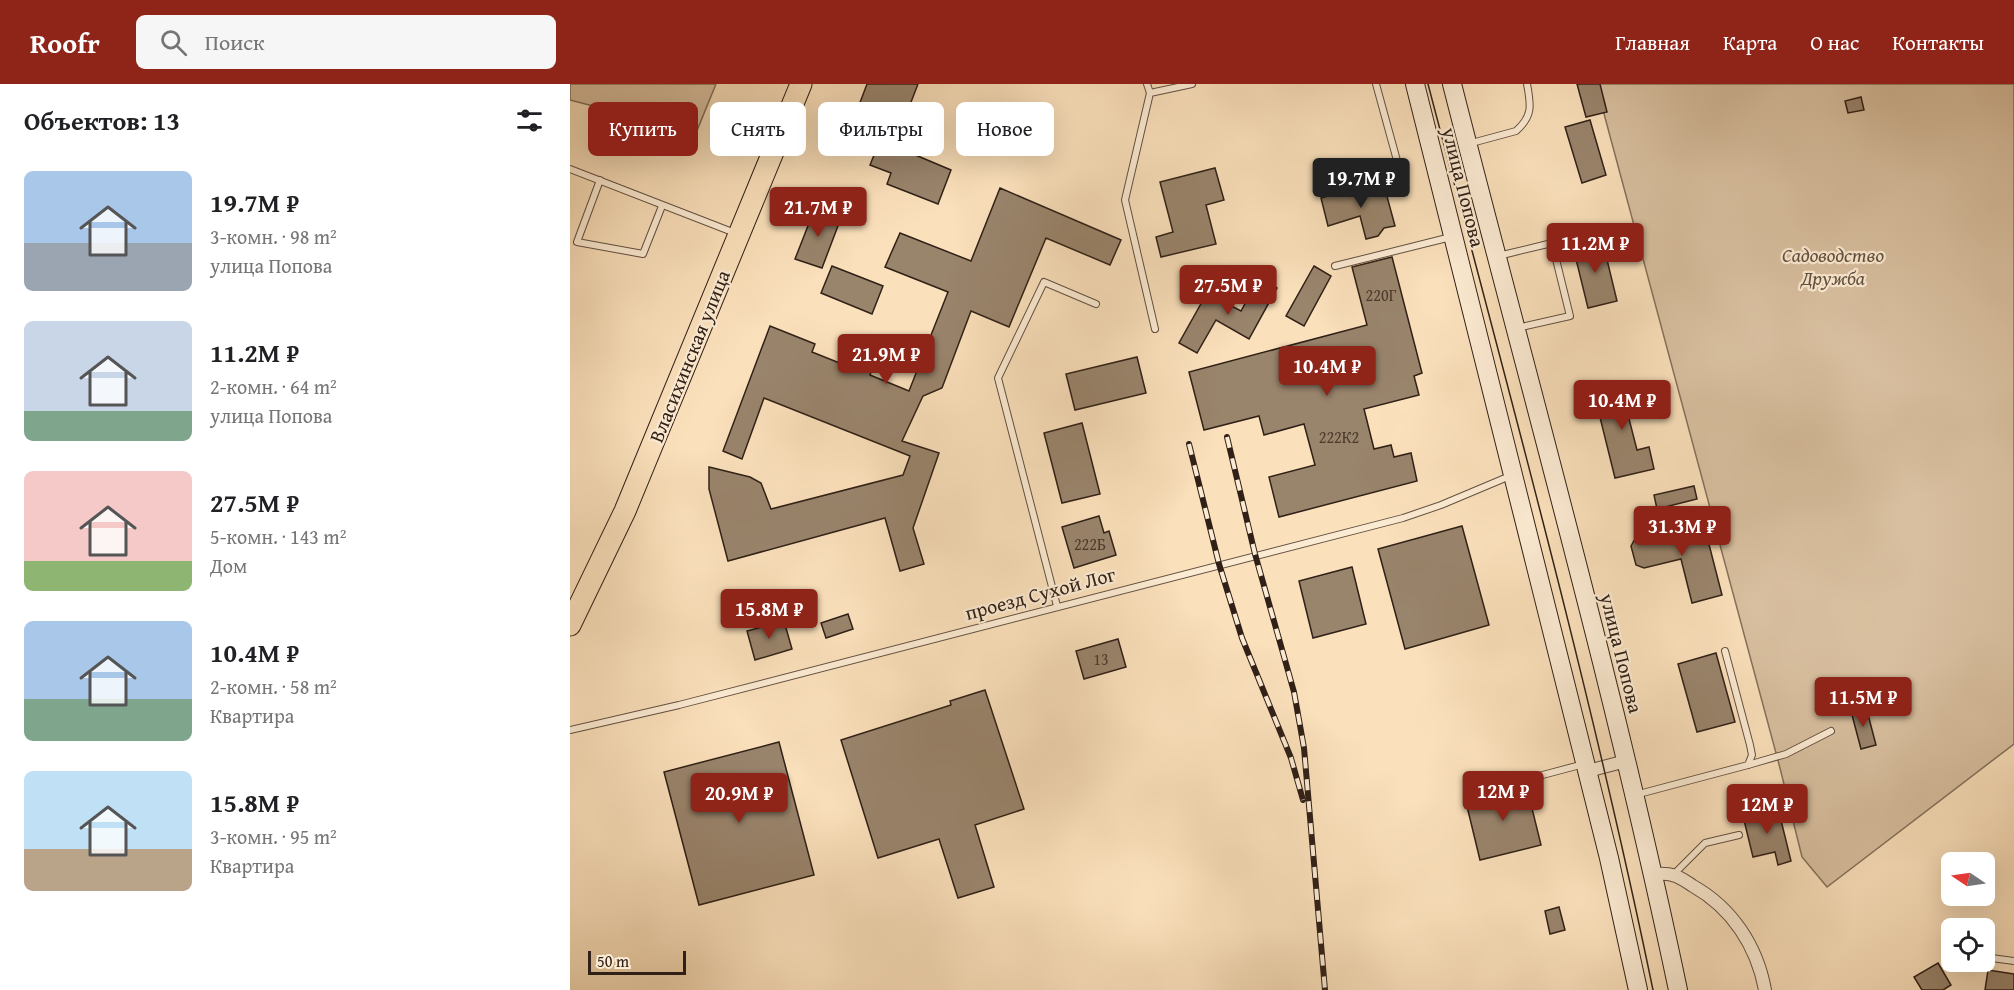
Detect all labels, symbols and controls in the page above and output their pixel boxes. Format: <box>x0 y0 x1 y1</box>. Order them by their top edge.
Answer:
search box <box>136 15 556 69</box>
text: Roofr <box>30 22 100 63</box>
icon: search <box>157 26 190 59</box>
text: Поиск <box>205 26 265 58</box>
text: Главная <box>1615 27 1690 58</box>
text: Карта <box>1723 27 1777 58</box>
text: О нас <box>1810 27 1859 58</box>
text: Контакты <box>1892 27 1984 58</box>
text: Объектов: 13 <box>24 101 180 140</box>
chip: Купить <box>588 102 698 156</box>
chip: Снять <box>710 102 806 156</box>
chip: Фильтры <box>818 102 944 156</box>
chip: Новое <box>956 102 1054 156</box>
icon: filters <box>513 104 546 137</box>
street label: улица Попова <box>1435 123 1493 250</box>
pin: 19.7M ₽ <box>1306 158 1416 209</box>
text: 19.7M ₽ <box>1327 163 1395 192</box>
text: 19.7M ₽ <box>210 183 299 222</box>
pin: 21.7M ₽ <box>763 187 873 238</box>
text: 21.7M ₽ <box>784 192 852 221</box>
icon: home <box>72 195 144 267</box>
text: 3-комн. · 98 m² <box>210 222 337 251</box>
pin: 11.2M ₽ <box>1540 223 1650 274</box>
text: 11.2M ₽ <box>1561 228 1629 257</box>
park label: Садоводство Дружба <box>1782 240 1884 292</box>
text: улица Попова <box>210 251 332 280</box>
street label: Власихинская улица <box>641 265 737 447</box>
pin: 27.5M ₽ <box>1173 265 1283 316</box>
text: 27.5M ₽ <box>1194 270 1262 299</box>
house number: 220Г <box>1366 283 1397 307</box>
text: 11.2M ₽ <box>210 333 299 372</box>
pin: 21.9M ₽ <box>831 334 941 385</box>
text: 21.9M ₽ <box>852 339 920 368</box>
icon: home <box>72 345 144 417</box>
pin: 10.4M ₽ <box>1272 346 1382 397</box>
text: 10.4M ₽ <box>1293 351 1361 380</box>
text: 2-комн. · 64 m² <box>210 372 337 401</box>
pin: 10.4M ₽ <box>1567 380 1677 431</box>
text: 10.4M ₽ <box>1588 385 1656 414</box>
text: улица Попова <box>210 401 332 430</box>
house number: 222К2 <box>1319 425 1359 449</box>
text: 27.5M ₽ <box>210 483 299 522</box>
icon: home <box>72 495 144 567</box>
pin: 31.3M ₽ <box>1627 506 1737 557</box>
text: 31.3M ₽ <box>1648 511 1716 540</box>
text: 5-комн. · 143 m² <box>210 522 346 551</box>
house number: 222Б <box>1074 532 1106 556</box>
text: Дом <box>210 551 247 580</box>
street label: проезд Сухой Лог <box>962 559 1119 627</box>
pin: 15.8M ₽ <box>714 589 824 640</box>
street label: улица Попова <box>1593 589 1651 716</box>
text: 15.8M ₽ <box>735 594 803 623</box>
text: 10.4M ₽ <box>210 633 299 672</box>
icon: home <box>72 645 144 717</box>
house number: 13 <box>1093 647 1109 671</box>
text: 2-комн. · 58 m² <box>210 672 337 701</box>
pin: 11.5M ₽ <box>1808 677 1918 728</box>
text: 11.5M ₽ <box>1829 682 1897 711</box>
text: Квартира <box>210 701 294 730</box>
pin: 12M ₽ <box>1461 771 1545 822</box>
pin: 20.9M ₽ <box>684 773 794 824</box>
text: 12M ₽ <box>1477 776 1529 805</box>
text: 20.9M ₽ <box>705 778 773 807</box>
text: 15.8M ₽ <box>210 783 299 822</box>
pin: 12M ₽ <box>1725 784 1809 835</box>
text: 12M ₽ <box>1741 789 1793 818</box>
icon: home <box>72 795 144 867</box>
text: 3-комн. · 95 m² <box>210 822 337 851</box>
text: Квартира <box>210 851 294 880</box>
north arrow <box>1941 852 1995 906</box>
map controls <box>1941 852 1995 972</box>
button: locate <box>1941 918 1995 972</box>
scale bar <box>588 948 686 976</box>
text: 50 m <box>597 949 629 973</box>

